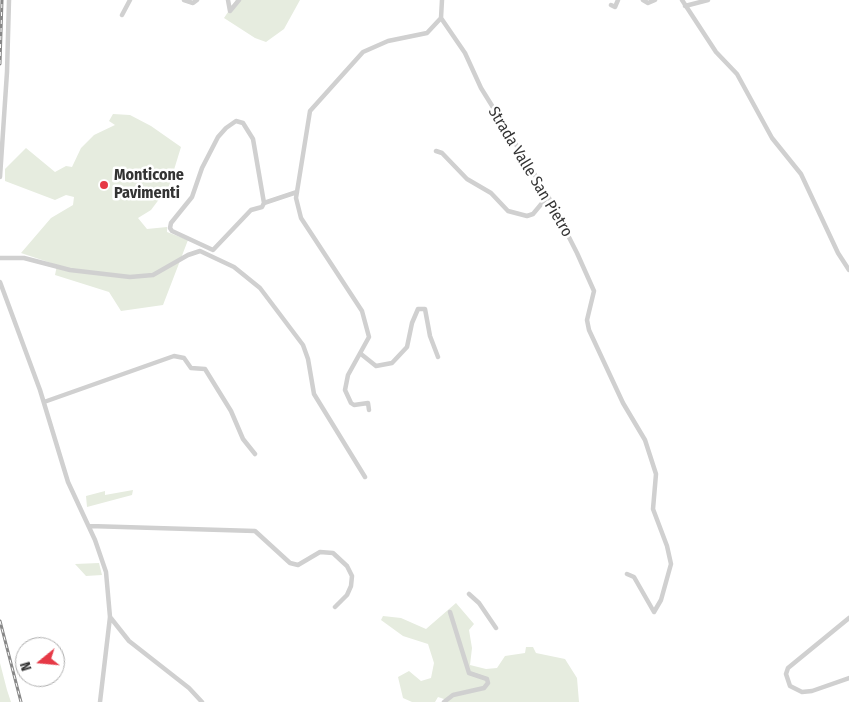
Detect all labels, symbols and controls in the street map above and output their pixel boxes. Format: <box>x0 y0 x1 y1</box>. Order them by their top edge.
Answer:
street label: Strada Valle San Pietro <box>484 103 576 241</box>
place label: Monticone Pavimenti <box>114 166 184 204</box>
marker: Monticone Pavimenti <box>98 179 110 191</box>
north arrow <box>15 637 65 687</box>
text: N <box>17 660 35 673</box>

